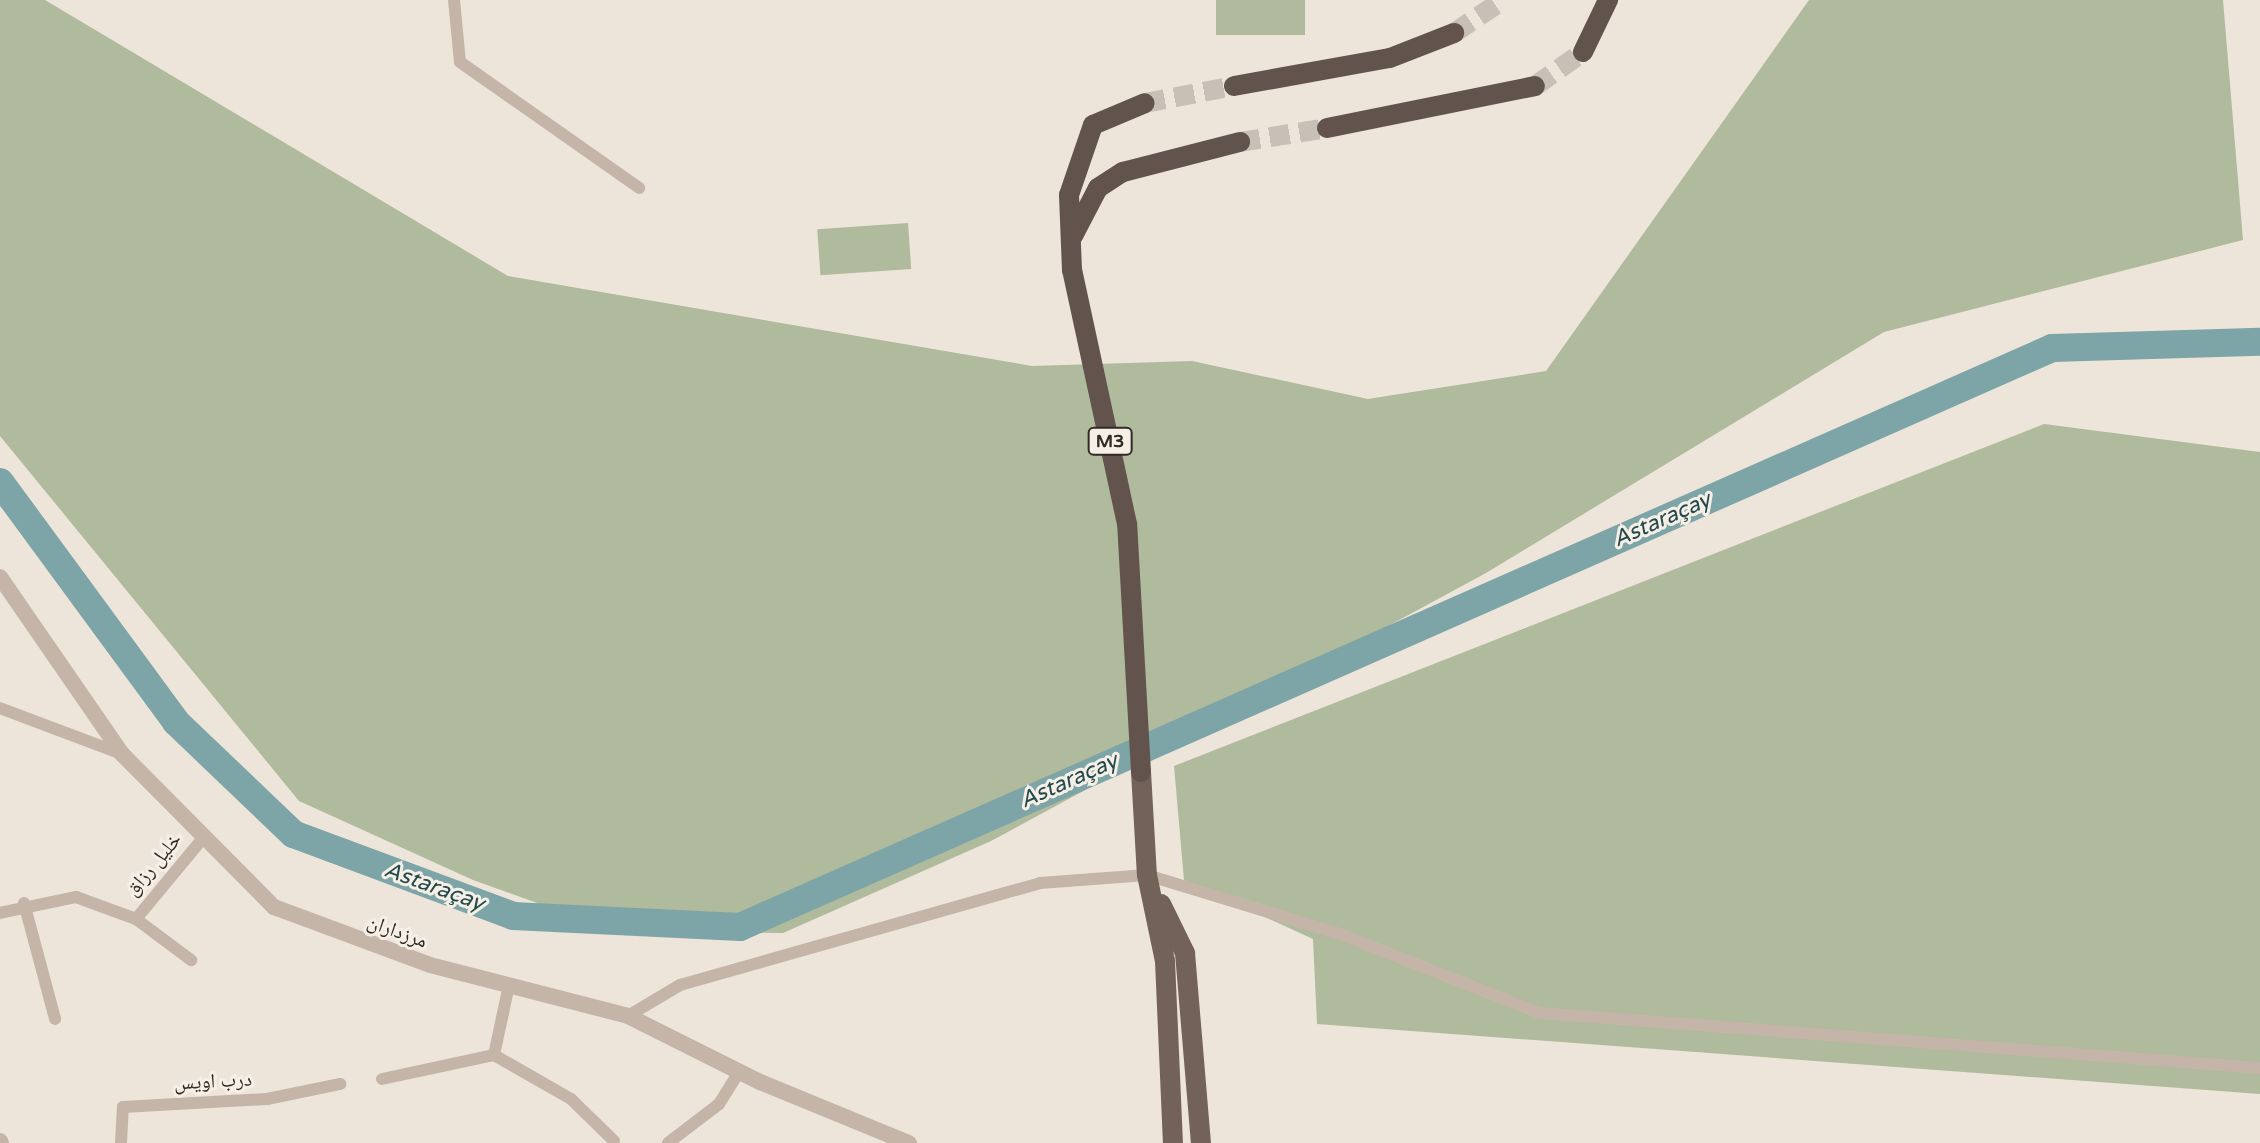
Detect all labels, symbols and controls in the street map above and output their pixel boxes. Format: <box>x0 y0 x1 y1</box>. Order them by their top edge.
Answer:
road number: M3 <box>1086 427 1134 455</box>
water label: Astaraçay <box>1609 487 1715 553</box>
water label: Astaraçay <box>1016 748 1122 814</box>
street label: خلیل رزاق <box>121 829 187 901</box>
water label: Astaraçay <box>381 857 487 917</box>
street label: مرزداران <box>364 910 430 954</box>
street label: درب اویس <box>173 1068 253 1096</box>

